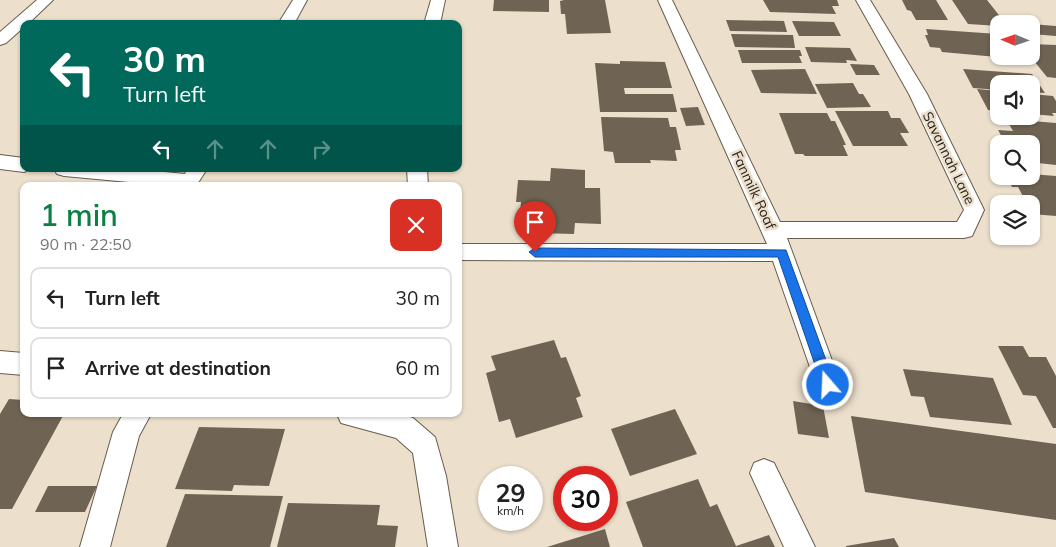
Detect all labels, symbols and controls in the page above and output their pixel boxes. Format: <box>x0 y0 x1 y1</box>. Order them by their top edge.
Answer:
north arrow <box>990 15 1040 65</box>
map controls <box>990 15 1040 245</box>
text: 30 m <box>123 37 206 81</box>
icon: left <box>40 40 105 105</box>
button: sound <box>990 75 1040 125</box>
text: Turn left <box>123 80 206 108</box>
street label: Savannah Lane <box>919 109 979 207</box>
icon: left <box>148 135 176 163</box>
icon: ahead <box>201 135 229 163</box>
icon: ahead <box>254 135 282 163</box>
icon: right <box>307 135 335 163</box>
button: search <box>990 135 1040 185</box>
street label: Fanmilk Roaf <box>728 148 780 232</box>
button: layers <box>990 195 1040 245</box>
text: 1 min <box>40 196 118 234</box>
button: close <box>390 199 442 251</box>
pin <box>514 201 556 252</box>
icon: arrive <box>521 208 549 236</box>
text: 90 m · 22:50 <box>40 234 132 254</box>
icon: left <box>42 284 70 312</box>
text: Turn left <box>85 286 160 310</box>
text: 30 m <box>396 286 440 310</box>
icon: arrive <box>42 354 70 382</box>
text: Arrive at destination <box>85 356 271 380</box>
text: 60 m <box>396 356 440 380</box>
position arrow <box>801 358 853 410</box>
speed limit sign: 30 <box>553 466 618 531</box>
text: 29 <box>495 477 526 508</box>
text: km/h <box>497 503 524 518</box>

